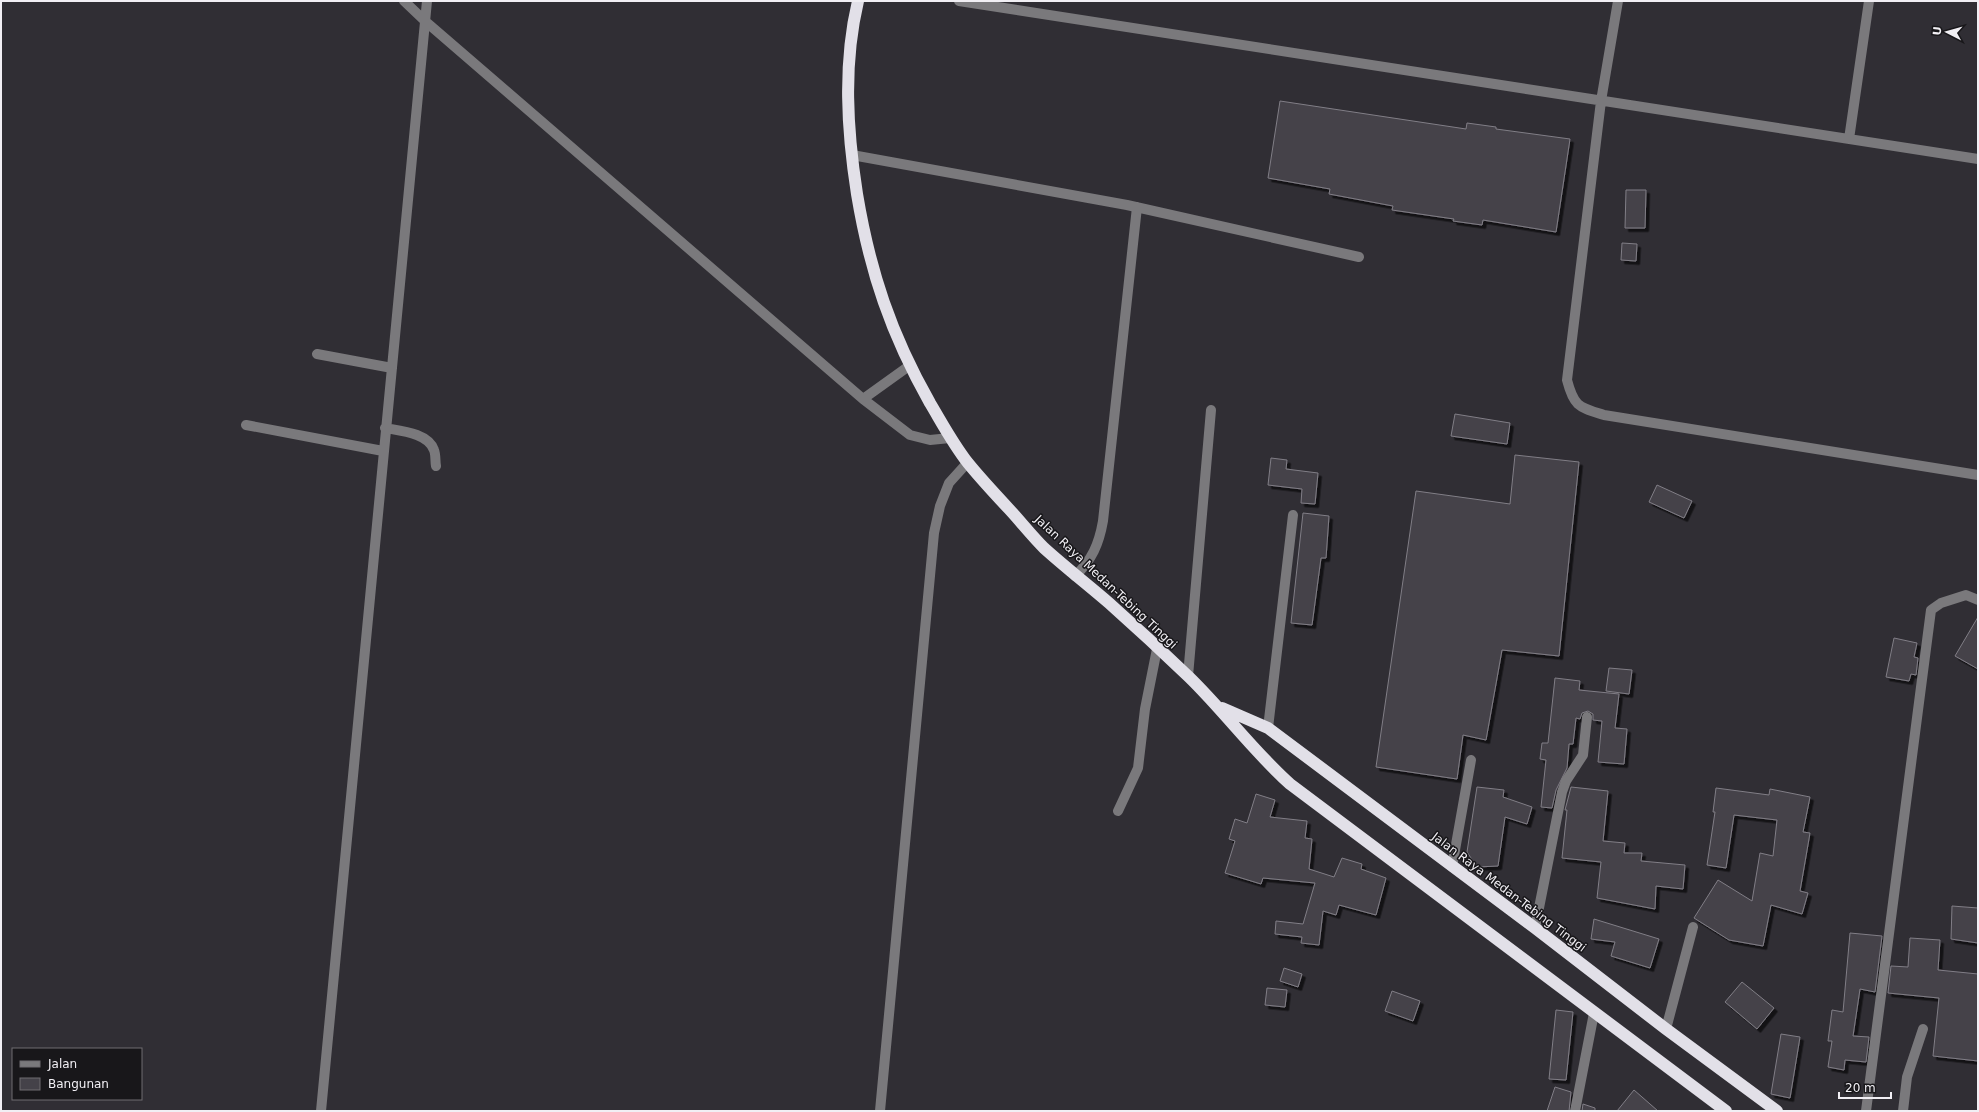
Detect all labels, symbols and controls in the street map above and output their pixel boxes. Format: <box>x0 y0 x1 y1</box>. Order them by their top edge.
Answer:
north arrow <box>1927 12 1967 52</box>
text: U <box>1931 26 1944 36</box>
street label: Jalan Raya Medan-Tebing Tinggi <box>1031 512 1180 652</box>
street label: Jalan Raya Medan-Tebing Tinggi <box>1428 829 1589 955</box>
legend <box>12 1048 142 1100</box>
text: Jalan <box>47 1057 77 1071</box>
scale bar <box>1839 1074 1891 1100</box>
text: Bangunan <box>48 1077 109 1091</box>
text: 20 m <box>1845 1081 1876 1095</box>

